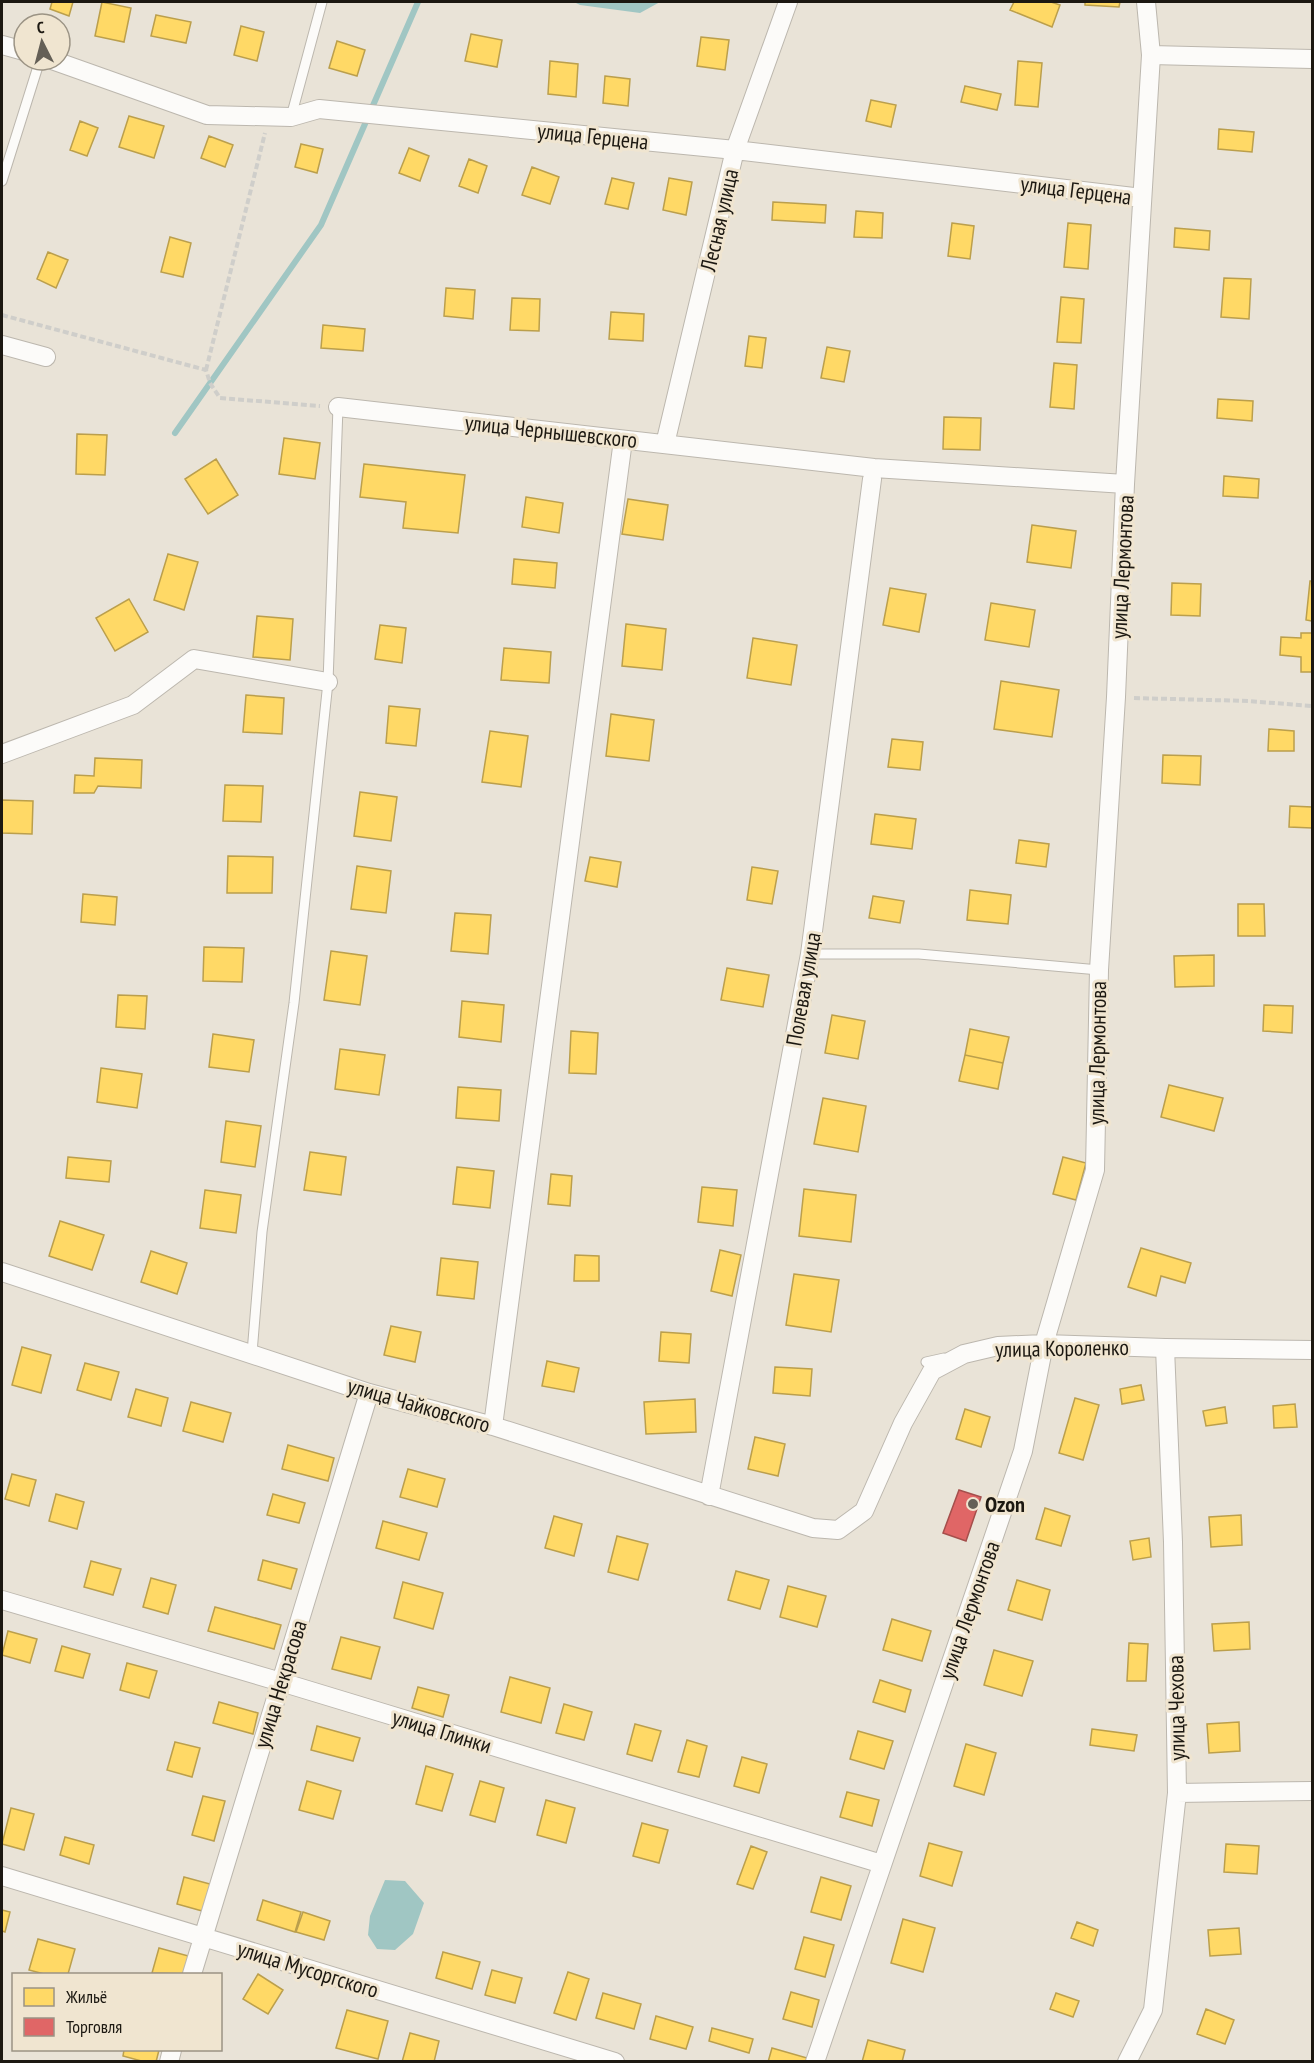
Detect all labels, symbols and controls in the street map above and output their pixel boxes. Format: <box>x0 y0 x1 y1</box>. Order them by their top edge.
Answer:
north arrow <box>12 12 72 72</box>
text: С <box>36 17 46 37</box>
street label: улица Герцена <box>536 116 650 156</box>
street label: Лесная улица <box>693 166 744 275</box>
street label: улица Герцена <box>1019 169 1133 211</box>
street label: улица Чернышевского <box>464 408 638 454</box>
street label: улица Лермонтова <box>1104 494 1140 640</box>
street label: Полевая улица <box>779 930 827 1048</box>
street label: улица Лермонтова <box>1082 981 1112 1125</box>
street label: улица Короленко <box>995 1333 1129 1363</box>
street label: улица Чайковского <box>344 1371 494 1439</box>
place label: Ozon <box>985 1490 1025 1518</box>
marker: Ozon <box>966 1497 980 1511</box>
street label: улица Лермонтова <box>932 1537 1006 1683</box>
street label: улица Некрасова <box>247 1617 313 1751</box>
street label: улица Чехова <box>1161 1655 1191 1761</box>
street label: улица Глинки <box>389 1703 495 1759</box>
street label: улица Мусоргского <box>234 1934 382 2004</box>
legend <box>12 1973 222 2051</box>
text: Жильё <box>65 1985 107 2008</box>
text: Торговля <box>66 2015 122 2038</box>

